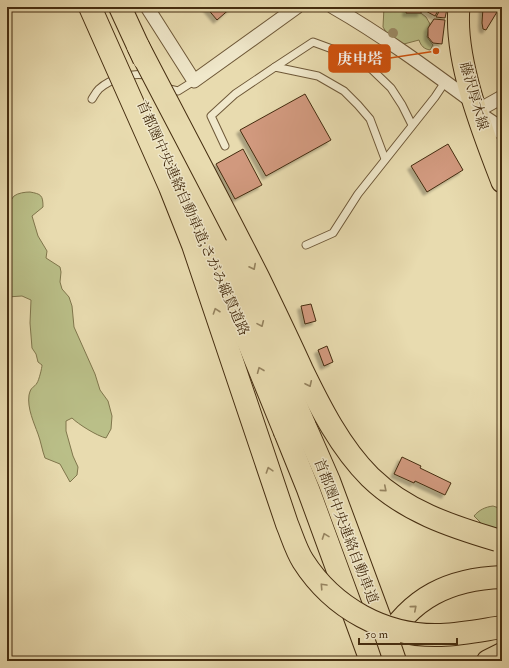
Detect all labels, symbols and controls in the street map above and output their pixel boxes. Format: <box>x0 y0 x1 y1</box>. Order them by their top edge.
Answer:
callout: 庚申塔 <box>329 45 390 72</box>
text: 庚申塔 <box>337 50 383 69</box>
street label: 藤沢厚木線 <box>456 60 492 132</box>
street label: 首都圏中央連絡自動車道;さがみ縦貫道路 <box>133 98 253 338</box>
one-way arrow <box>248 262 255 270</box>
one-way arrow <box>212 308 221 315</box>
one-way arrow <box>257 320 265 327</box>
one-way arrow <box>256 366 264 373</box>
one-way arrow <box>304 380 312 387</box>
street label: 首都圏中央連絡自動車道 <box>310 456 382 606</box>
one-way arrow <box>265 466 273 473</box>
one-way arrow <box>379 484 387 491</box>
one-way arrow <box>322 533 330 540</box>
one-way arrow <box>320 583 328 591</box>
one-way arrow <box>410 605 417 612</box>
scale bar <box>359 620 457 646</box>
text: 50 m <box>365 627 389 642</box>

